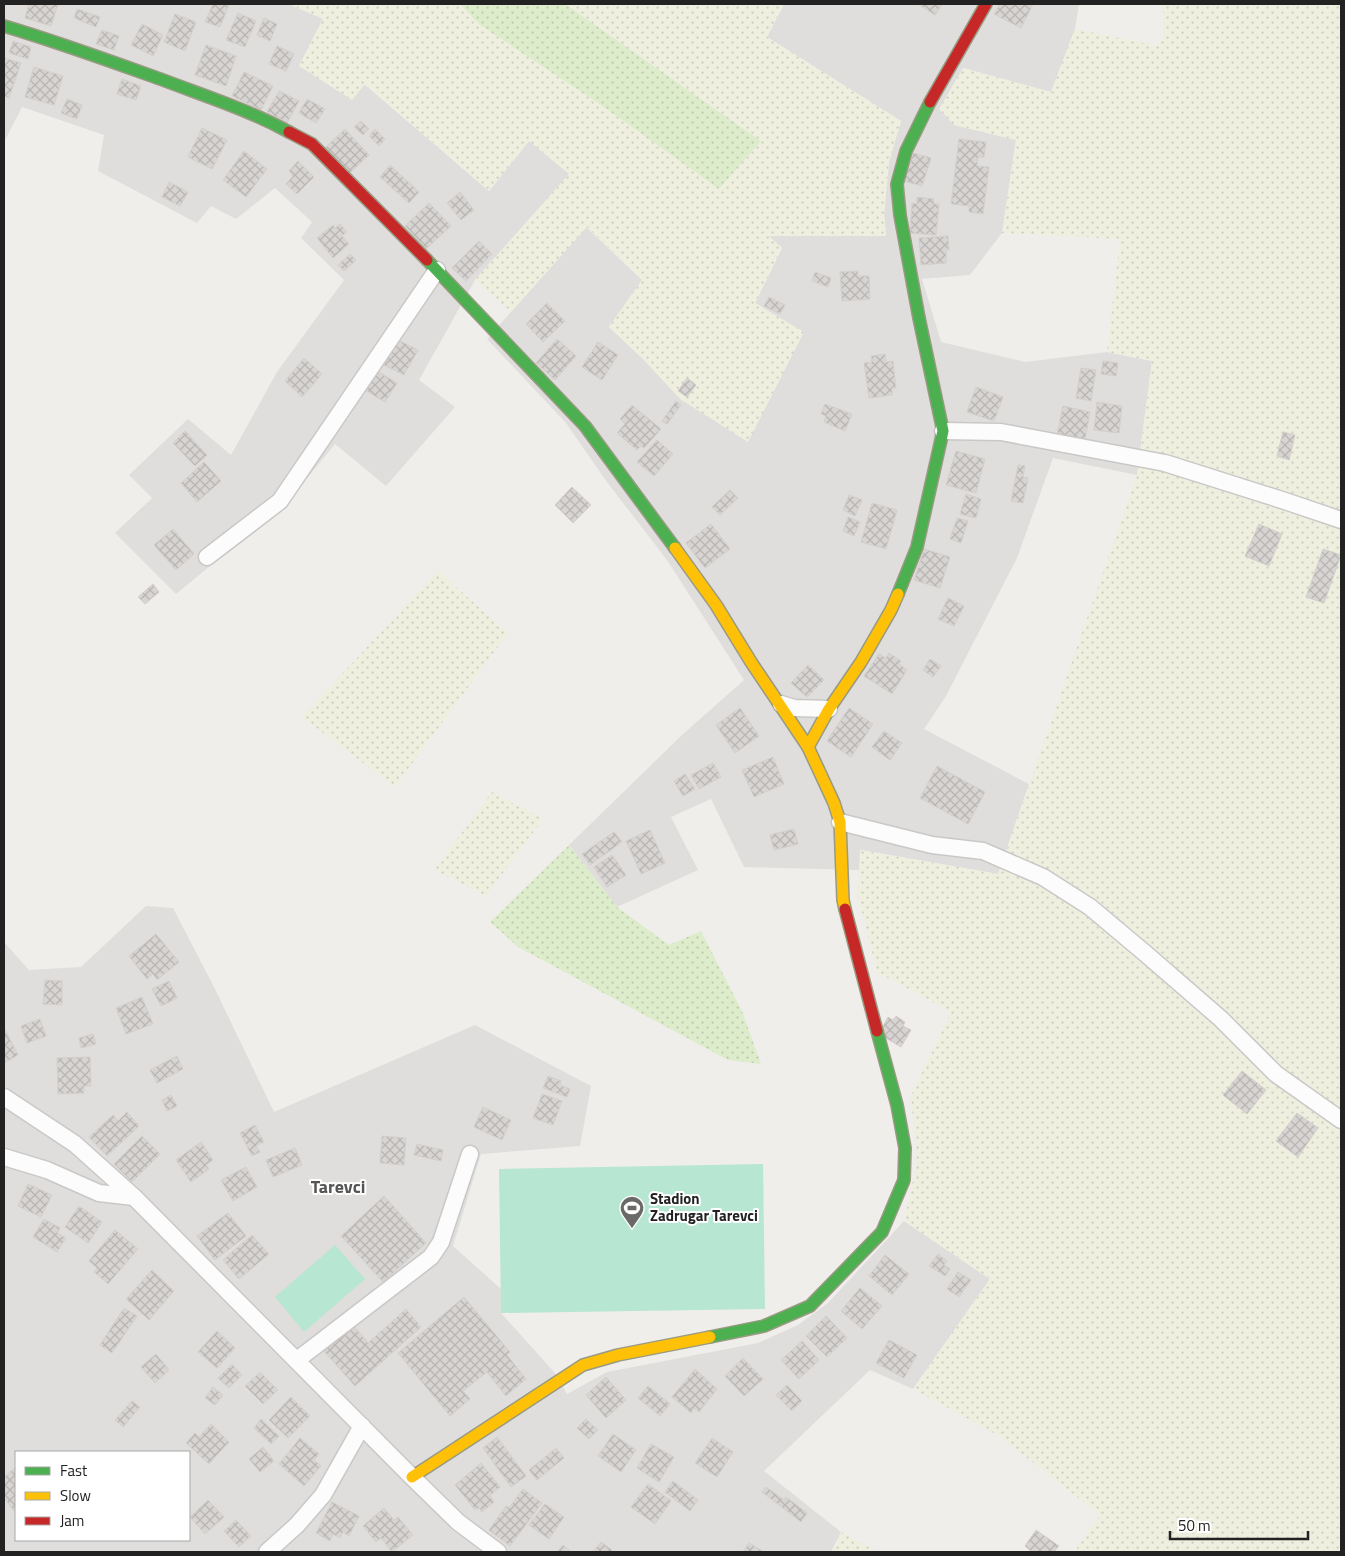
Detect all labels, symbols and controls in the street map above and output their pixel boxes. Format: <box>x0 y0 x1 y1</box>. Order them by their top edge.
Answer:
district label: Tarevci <box>311 1173 365 1200</box>
place label: Stadion Zadrugar Tarevci <box>650 1187 758 1227</box>
sports icon: Stadion Zadrugar Tarevci <box>619 1195 645 1229</box>
legend <box>15 1451 190 1541</box>
text: Fast <box>60 1459 88 1482</box>
text: Slow <box>60 1484 91 1507</box>
scale bar <box>1170 1508 1308 1540</box>
text: Jam <box>60 1509 84 1532</box>
text: 50 m <box>1178 1514 1211 1537</box>

